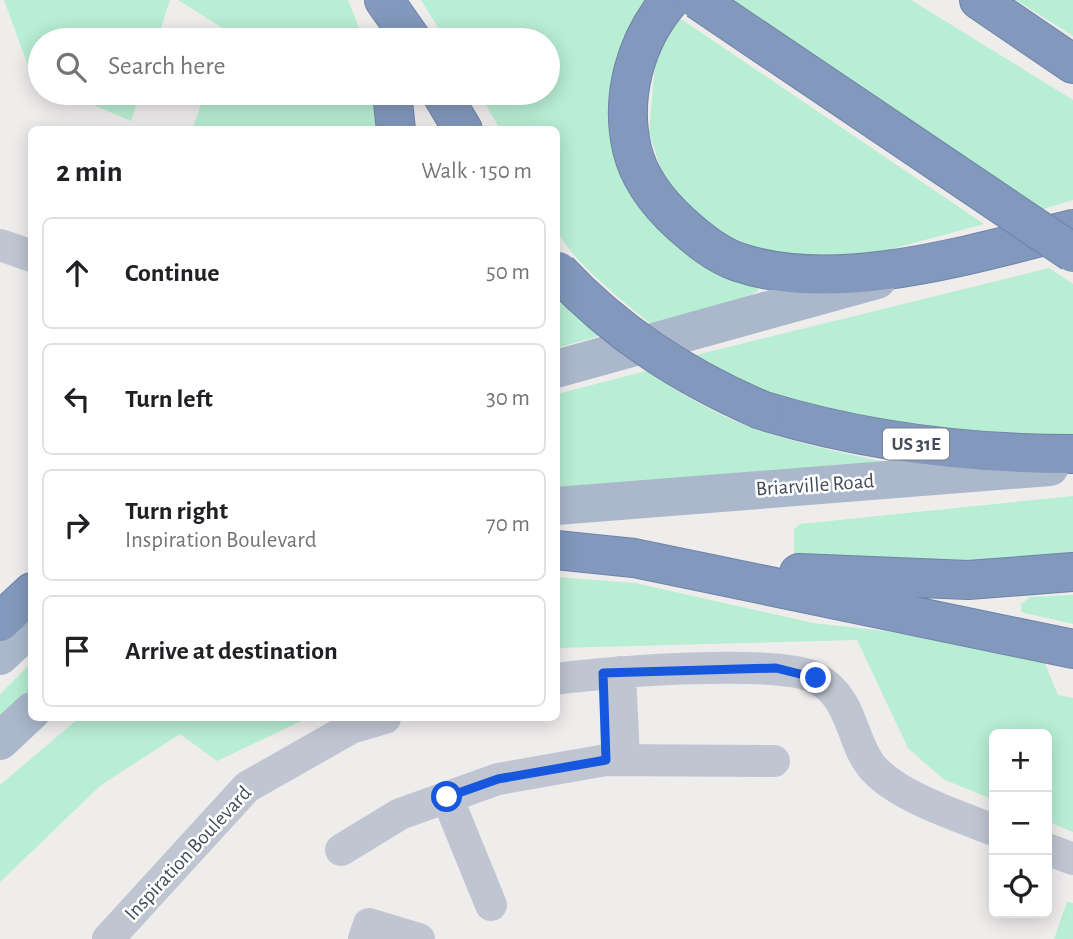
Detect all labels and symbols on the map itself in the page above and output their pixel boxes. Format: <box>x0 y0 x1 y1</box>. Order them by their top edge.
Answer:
road number: US 31E <box>883 428 949 460</box>
street label: Briarville Road <box>755 470 875 500</box>
route end <box>800 662 831 693</box>
route start <box>431 781 462 812</box>
street label: Inspiration Boulevard <box>121 782 255 924</box>

